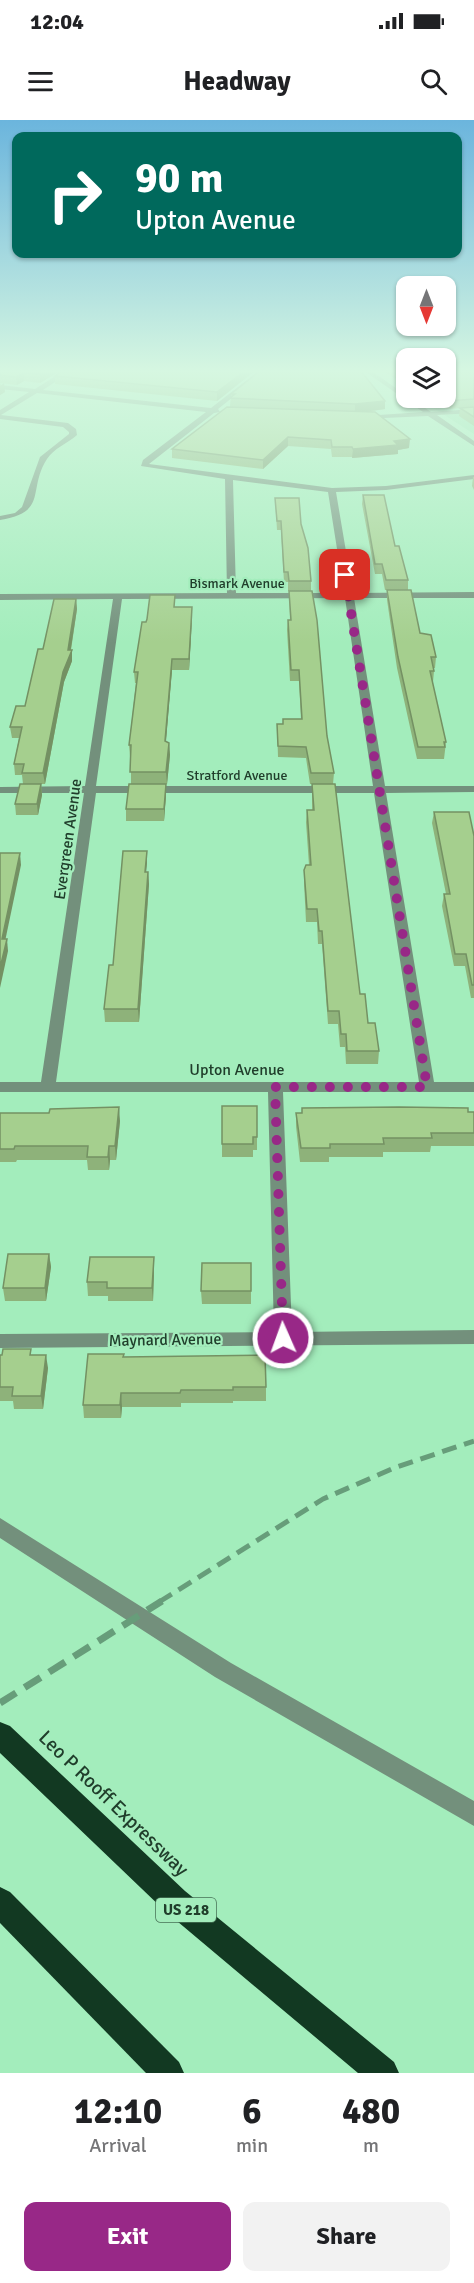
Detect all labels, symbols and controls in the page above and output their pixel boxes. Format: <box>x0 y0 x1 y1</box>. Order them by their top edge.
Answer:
text: 12:04 <box>30 8 84 35</box>
icon: menu <box>24 65 57 98</box>
text: Headway <box>183 65 291 98</box>
icon: search <box>417 65 450 98</box>
text: 90 m <box>135 153 224 204</box>
icon: right <box>36 156 114 234</box>
text: Upton Avenue <box>135 204 296 237</box>
north arrow <box>396 276 456 336</box>
map controls <box>396 276 456 408</box>
button: layers <box>396 348 456 408</box>
pin <box>319 549 370 600</box>
icon: arrive <box>328 558 361 591</box>
street label: Bismark Avenue <box>189 575 285 592</box>
street label: Stratford Avenue <box>187 767 288 784</box>
street label: Evergreen Avenue <box>50 777 86 901</box>
street label: Upton Avenue <box>189 1060 285 1080</box>
position arrow <box>251 1306 315 1370</box>
street label: Maynard Avenue <box>108 1329 222 1351</box>
street label: Leo P Rooff Expressway <box>33 1725 194 1882</box>
road number: US 218 <box>156 1898 216 1922</box>
text: 12:10 <box>74 2089 162 2134</box>
text: 6 <box>242 2089 262 2134</box>
text: 480 <box>342 2089 400 2134</box>
text: Arrival <box>89 2133 147 2158</box>
text: min <box>236 2133 268 2158</box>
text: m <box>363 2133 379 2158</box>
button: Exit <box>24 2202 231 2271</box>
button: Share <box>243 2202 450 2271</box>

